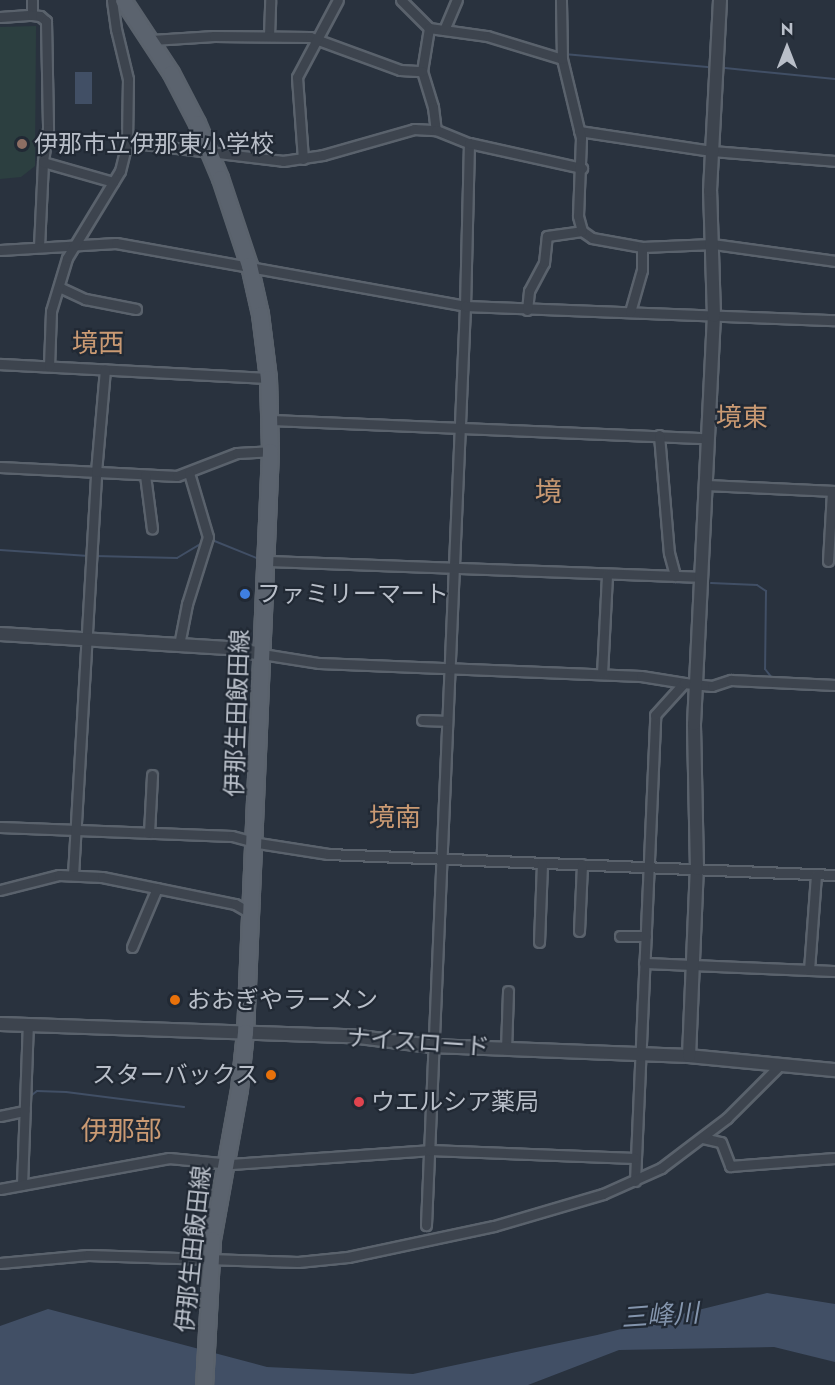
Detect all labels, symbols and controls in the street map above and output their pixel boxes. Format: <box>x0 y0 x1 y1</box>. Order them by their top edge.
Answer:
north arrow <box>757 18 817 78</box>
text: N <box>781 18 793 41</box>
place label: 伊那市立伊那東小学校 <box>34 130 274 158</box>
marker: 伊那市立伊那東小学校 <box>15 137 29 151</box>
district label: 境西 <box>72 328 124 360</box>
district label: 境東 <box>716 402 768 434</box>
district label: 境 <box>535 476 561 508</box>
place label: ファミリーマート <box>257 580 449 608</box>
marker: ファミリーマート <box>238 587 252 601</box>
street label: 伊那生田飯田線 <box>220 629 254 797</box>
district label: 境南 <box>369 802 421 834</box>
place label: おおぎやラーメン <box>187 986 379 1014</box>
marker: おおぎやラーメン <box>168 993 182 1007</box>
street label: ナイスロード <box>345 1023 491 1061</box>
place label: スターバックス <box>91 1061 259 1089</box>
marker: スターバックス <box>264 1068 278 1082</box>
place label: ウエルシア薬局 <box>371 1088 539 1116</box>
marker: ウエルシア薬局 <box>352 1095 366 1109</box>
district label: 伊那部 <box>81 1115 161 1147</box>
street label: 伊那生田飯田線 <box>170 1164 216 1334</box>
water label: 三峰川 <box>620 1298 700 1334</box>

